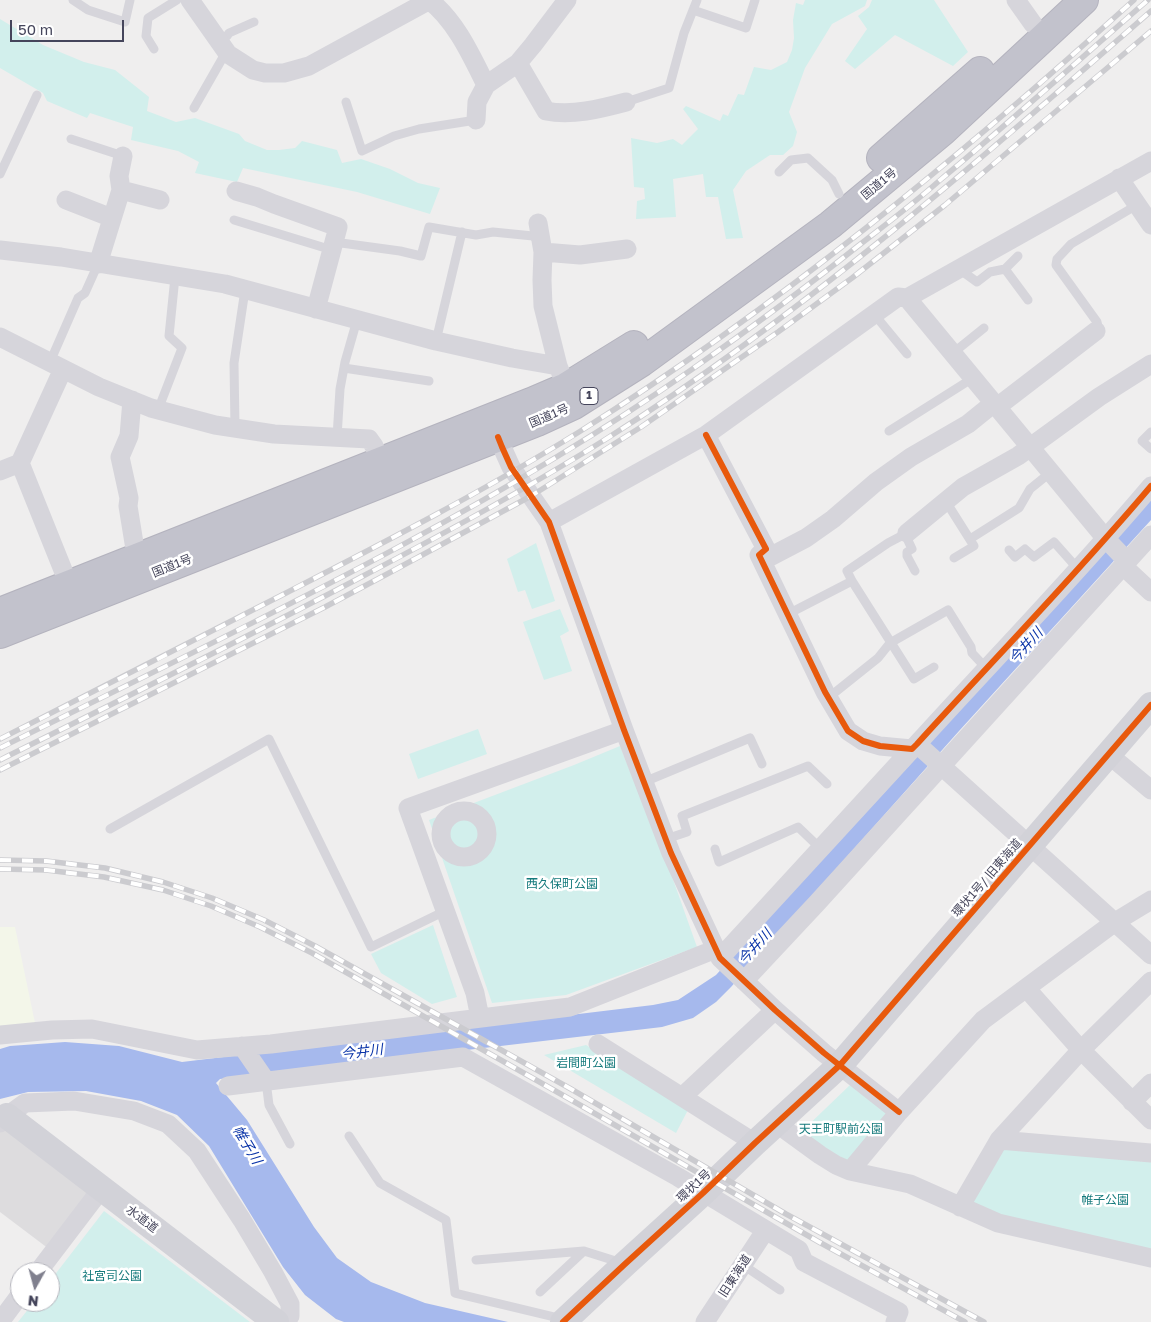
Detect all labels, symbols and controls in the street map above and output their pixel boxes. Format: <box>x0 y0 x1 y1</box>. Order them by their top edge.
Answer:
scale bar <box>12 10 126 42</box>
text: 50 m <box>18 20 53 38</box>
street label: 国道1号 <box>858 165 900 203</box>
road number: 1 <box>580 388 598 404</box>
street label: 国道1号 <box>527 401 571 431</box>
street label: 国道1号 <box>150 551 194 581</box>
water label: 今井川 <box>1006 625 1046 667</box>
street label: 環状1号/ 旧東海道 <box>949 836 1025 920</box>
park label: 西久保町公園 <box>526 877 598 891</box>
water label: 今井川 <box>735 926 775 968</box>
water label: 今井川 <box>340 1041 384 1063</box>
park label: 岩間町公園 <box>556 1056 616 1070</box>
park label: 天王町駅前公園 <box>799 1122 883 1136</box>
water label: 帷子川 <box>229 1123 265 1167</box>
street label: 環状1号 <box>674 1166 714 1206</box>
park label: 帷子公園 <box>1081 1193 1129 1207</box>
street label: 水道道 <box>123 1202 161 1236</box>
street label: 旧東海道 <box>716 1252 754 1300</box>
north arrow <box>10 1262 60 1312</box>
park label: 社宮司公園 <box>82 1269 142 1283</box>
text: N <box>27 1292 40 1310</box>

